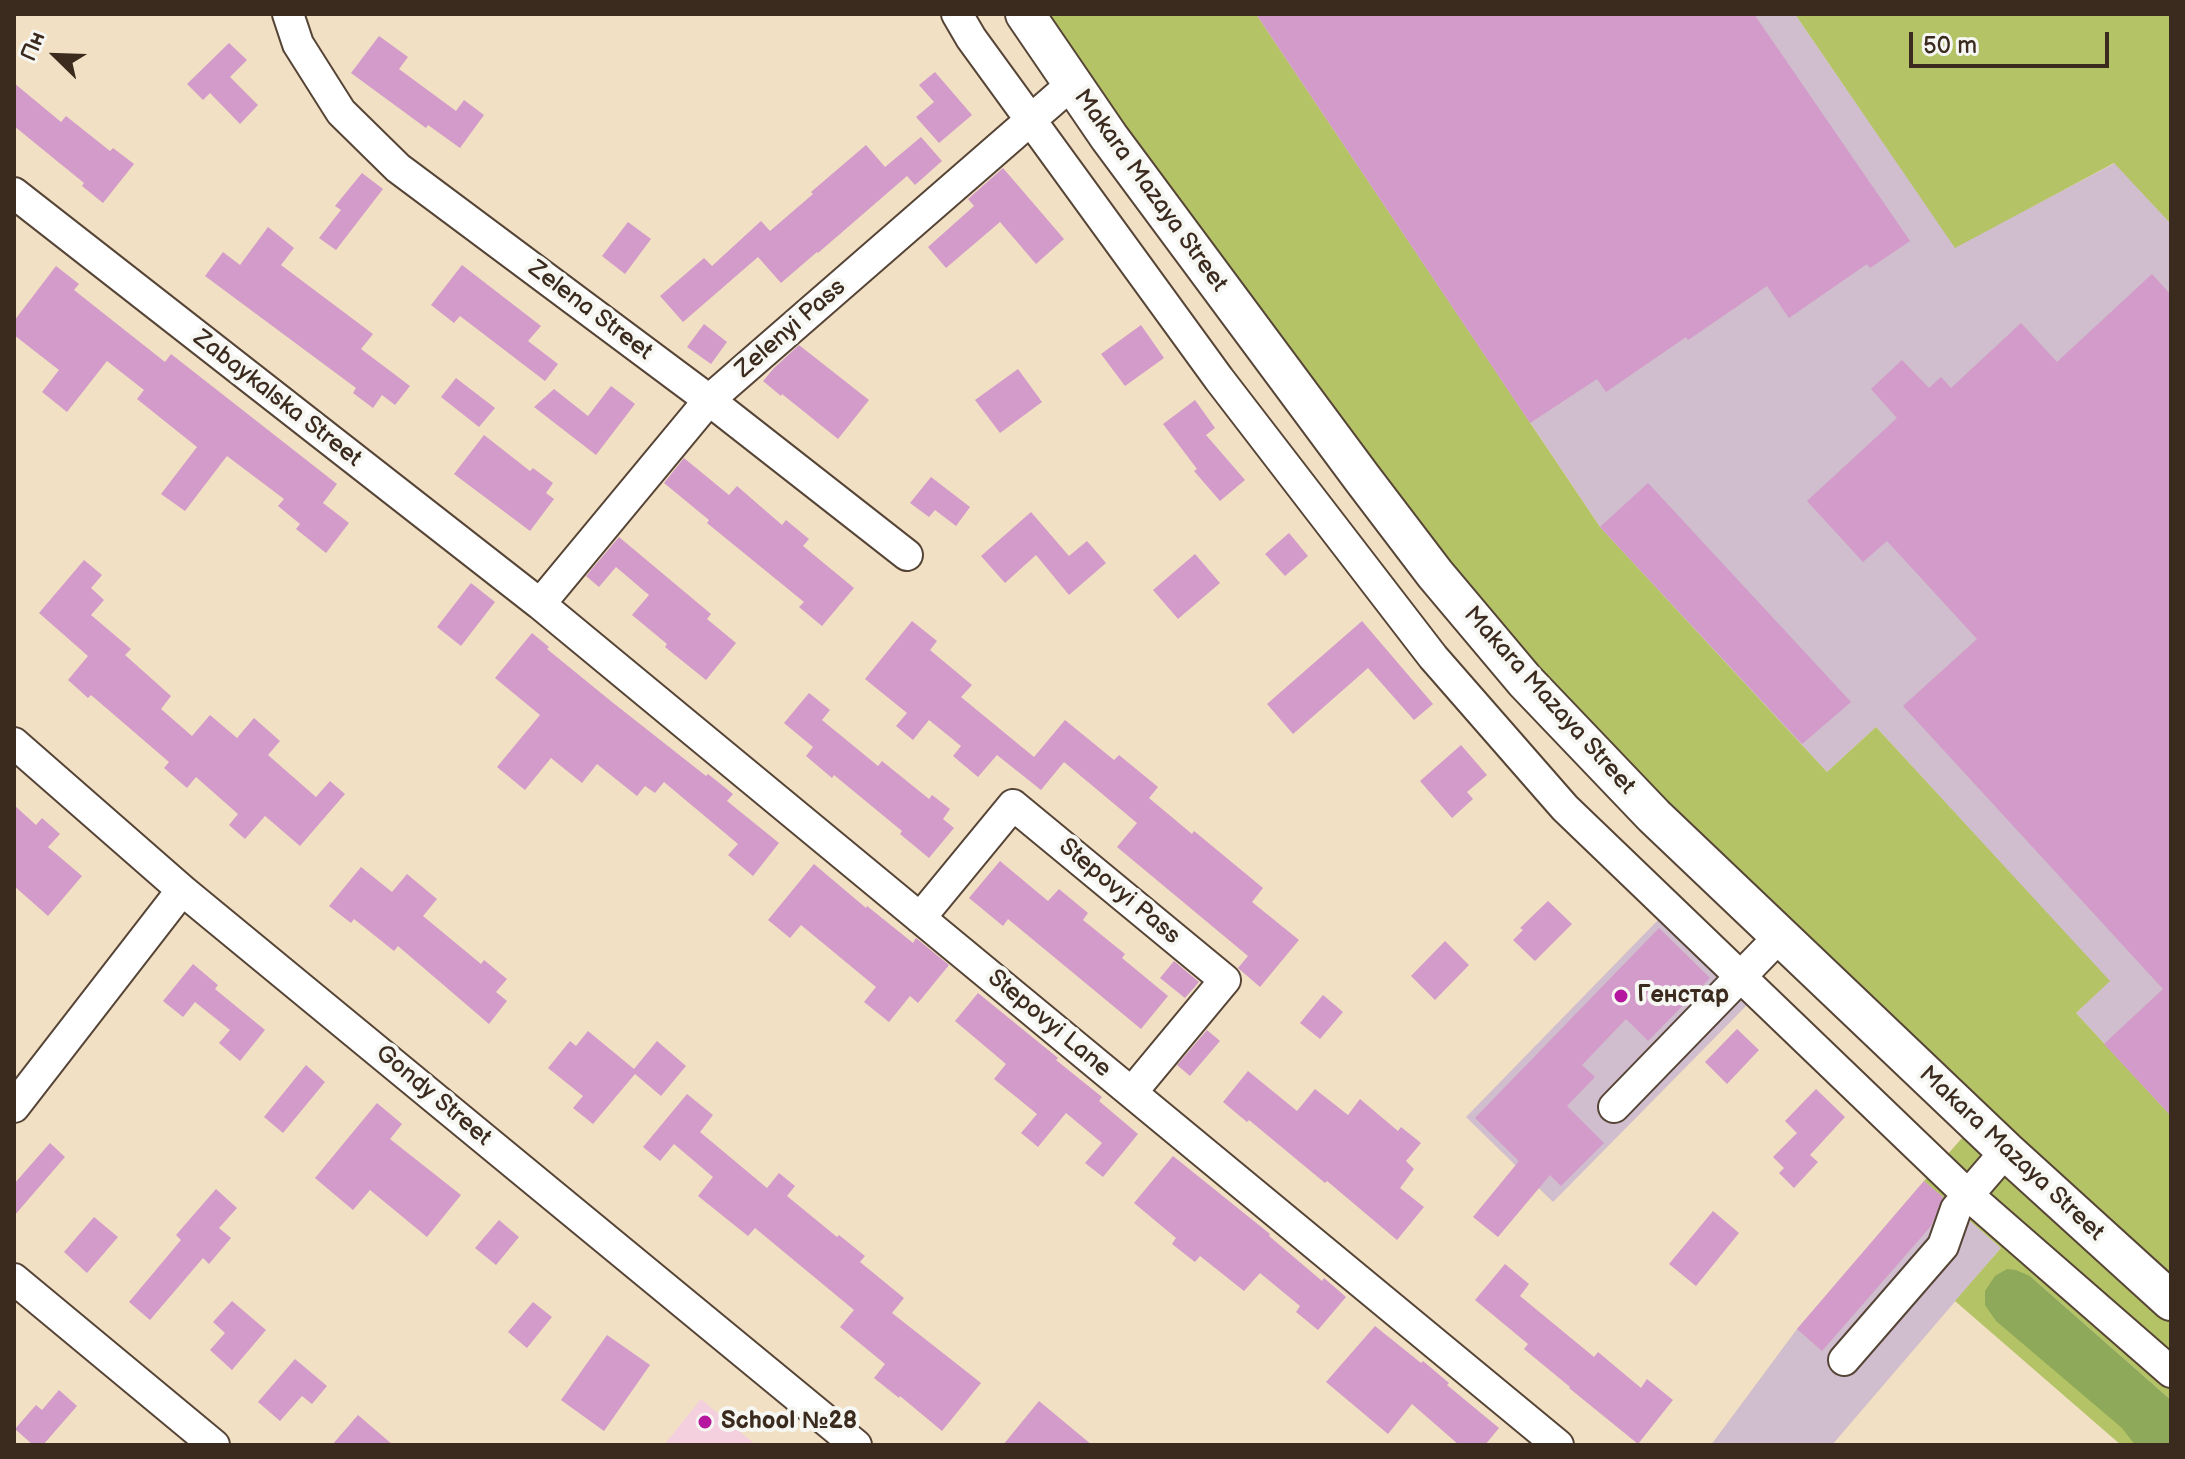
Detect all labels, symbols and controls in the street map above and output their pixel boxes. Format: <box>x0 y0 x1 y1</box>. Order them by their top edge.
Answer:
north arrow <box>16 16 96 96</box>
scale bar <box>1913 16 2113 66</box>
text: Пн <box>15 28 52 65</box>
text: 50 m <box>1923 31 1977 60</box>
street label: Makara Mazaya Street <box>1067 84 1233 298</box>
street label: Zelena Street <box>522 255 658 367</box>
street label: Zelenyi Pass <box>730 273 852 385</box>
street label: Zabaykalska Street <box>187 324 367 474</box>
street label: Makara Mazaya Street <box>1457 601 1641 801</box>
street label: Stepovyi Pass <box>1053 833 1185 951</box>
street label: Stepovyi Lane <box>981 964 1117 1084</box>
place label: Генстар <box>1637 982 1729 1010</box>
marker: Генстар <box>1612 987 1630 1005</box>
street label: Gondy Street <box>369 1039 497 1153</box>
street label: Makara Mazaya Street <box>1912 1061 2110 1247</box>
place label: School №28 <box>721 1408 857 1436</box>
marker: School №28 <box>696 1413 714 1431</box>

